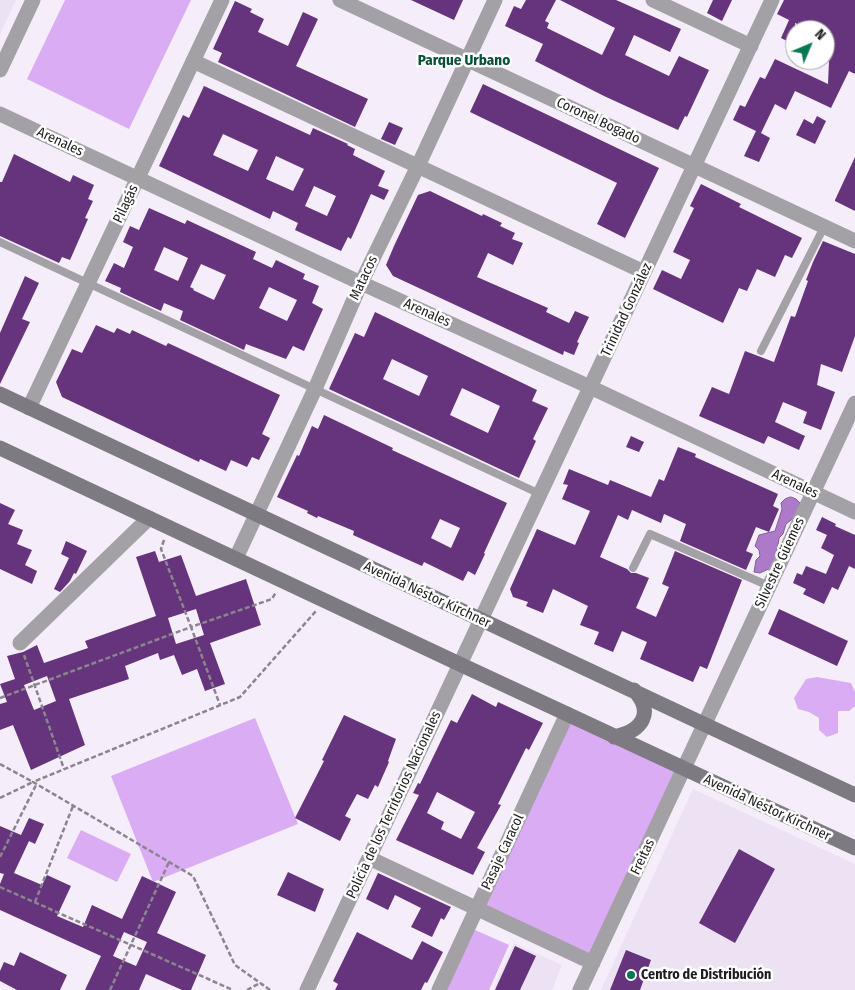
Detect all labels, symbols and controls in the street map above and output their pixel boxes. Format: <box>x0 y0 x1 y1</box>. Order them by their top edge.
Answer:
north arrow <box>785 20 835 70</box>
text: N <box>811 26 829 44</box>
district label: Parque Urbano <box>418 52 510 70</box>
street label: Coronel Bogado <box>553 94 643 148</box>
street label: Arenales <box>34 124 86 160</box>
street label: Pilagás <box>110 182 142 226</box>
street label: Matacos <box>346 253 382 303</box>
street label: Trinidad González <box>598 261 656 359</box>
street label: Arenales <box>401 295 453 331</box>
street label: Arenales <box>769 466 821 502</box>
street label: Silvestre Güemes <box>752 515 808 611</box>
street label: Avenida Néstor Kirchner <box>361 558 493 632</box>
street label: Policía de los Territorios Nacionales <box>343 709 445 901</box>
street label: Avenida Néstor Kirchner <box>701 771 833 845</box>
street label: Pasaje Caracol <box>478 811 528 893</box>
street label: Freitas <box>627 836 659 878</box>
place label: Centro de Distribución <box>641 967 771 983</box>
marker: Centro de Distribución <box>625 969 637 981</box>

